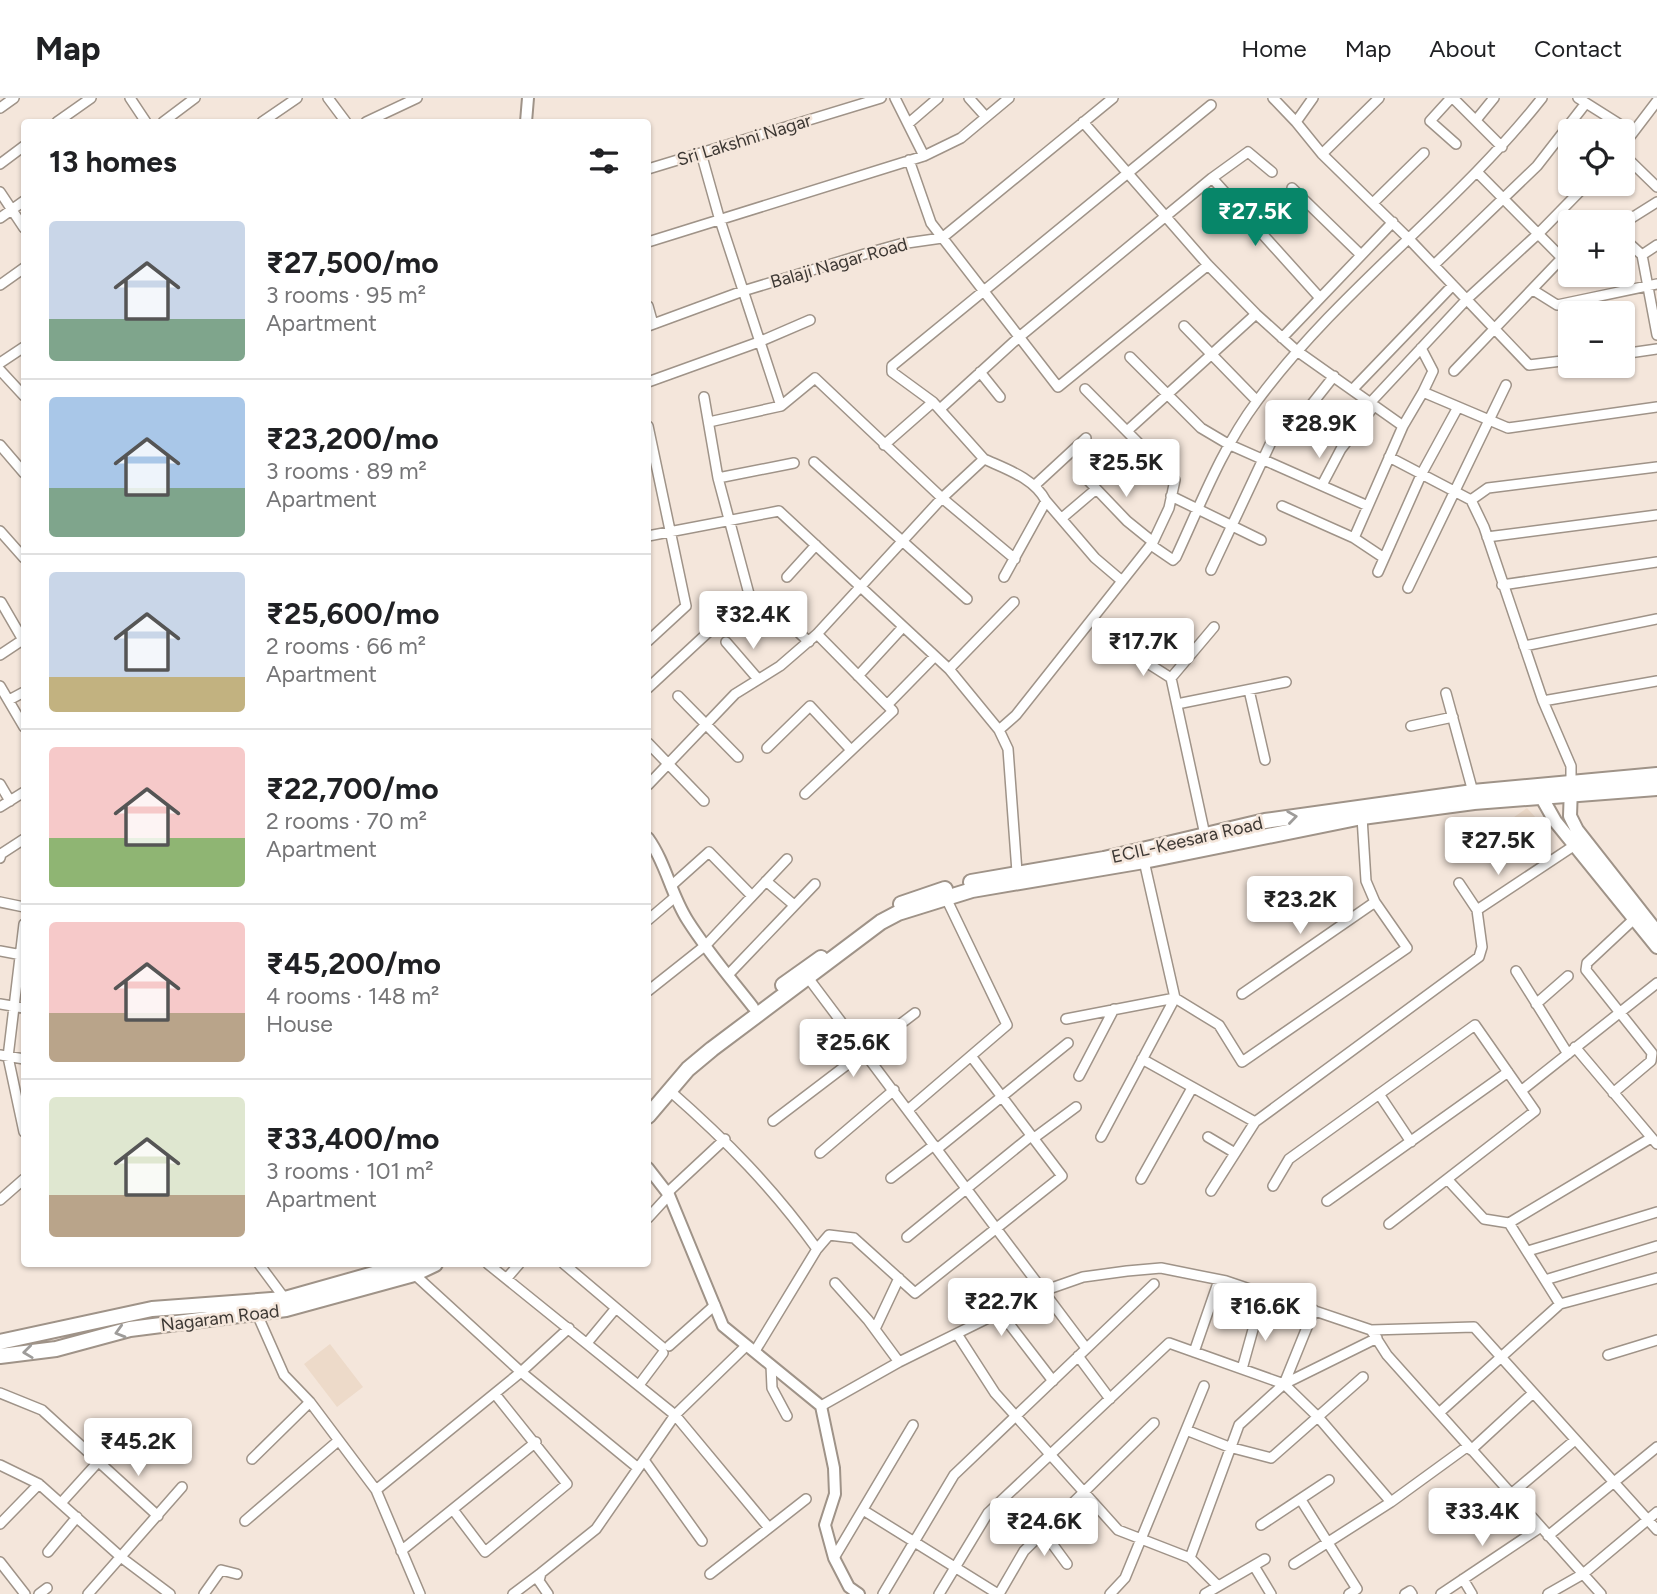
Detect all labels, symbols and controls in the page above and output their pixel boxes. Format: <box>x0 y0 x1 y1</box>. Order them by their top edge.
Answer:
text: Map <box>35 29 101 68</box>
text: Home <box>1241 34 1307 63</box>
text: Map <box>1345 34 1391 63</box>
text: About <box>1429 34 1496 63</box>
text: Contact <box>1534 34 1622 63</box>
street label: Sri Lakshni Nagar <box>674 109 814 171</box>
map controls <box>1558 119 1635 378</box>
button: locate <box>1558 119 1635 196</box>
icon: filters <box>585 142 623 180</box>
text: 13 homes <box>49 143 177 180</box>
pin: ₹27.5K <box>1198 188 1312 248</box>
text: ₹27.5K <box>1218 197 1292 225</box>
button: + <box>1558 210 1635 287</box>
street label: Balaji Nagar Road <box>768 233 910 293</box>
text: ₹27,500/mo <box>266 244 439 281</box>
icon: home <box>105 249 189 333</box>
text: 3 rooms · 95 m² <box>266 281 426 309</box>
button: − <box>1558 301 1635 378</box>
text: Apartment <box>266 309 377 337</box>
pin: ₹28.9K <box>1262 400 1376 460</box>
text: ₹28.9K <box>1281 409 1357 437</box>
text: ₹23,200/mo <box>266 420 439 457</box>
icon: home <box>105 425 189 509</box>
pin: ₹25.5K <box>1069 440 1183 499</box>
text: ₹25.5K <box>1089 448 1163 476</box>
text: 3 rooms · 89 m² <box>266 457 427 485</box>
text: Apartment <box>266 485 377 513</box>
pin: ₹32.4K <box>696 592 810 651</box>
text: ₹25,600/mo <box>266 595 439 632</box>
icon: home <box>105 600 189 684</box>
text: ₹32.4K <box>715 600 791 628</box>
pin: ₹17.7K <box>1086 618 1200 678</box>
text: ₹17.7K <box>1108 627 1178 655</box>
text: 2 rooms · 66 m² <box>266 632 426 660</box>
text: Apartment <box>266 660 377 688</box>
text: ₹22,700/mo <box>266 770 439 807</box>
icon: home <box>105 775 189 859</box>
text: 2 rooms · 70 m² <box>266 807 427 835</box>
one-way arrow <box>1286 810 1298 825</box>
street label: ECIL-Keesara Road <box>1109 812 1265 868</box>
pin: ₹27.5K <box>1441 818 1555 877</box>
text: ₹27.5K <box>1461 826 1535 854</box>
text: Apartment <box>266 835 377 863</box>
pin: ₹23.2K <box>1243 876 1357 936</box>
text: ₹23.2K <box>1263 885 1337 913</box>
text: ₹45,200/mo <box>266 945 441 982</box>
icon: home <box>105 950 189 1034</box>
text: 4 rooms · 148 m² <box>266 982 439 1010</box>
text: House <box>266 1010 333 1038</box>
pin: ₹25.6K <box>796 1020 910 1079</box>
text: ₹25.6K <box>816 1028 890 1056</box>
text: ₹33,400/mo <box>266 1120 440 1157</box>
icon: home <box>105 1125 189 1209</box>
text: 3 rooms · 101 m² <box>266 1157 433 1185</box>
text: Apartment <box>266 1185 377 1213</box>
pin: ₹22.7K <box>944 1278 1058 1338</box>
pin: ₹16.6K <box>1208 1284 1322 1343</box>
text: ₹22.7K <box>964 1287 1038 1315</box>
text: ₹16.6K <box>1229 1292 1301 1320</box>
street label: Nagaram Road <box>159 1300 281 1336</box>
one-way arrow <box>114 1324 126 1338</box>
one-way arrow <box>22 1345 34 1360</box>
pin: ₹45.2K <box>81 1418 195 1478</box>
text: ₹45.2K <box>100 1427 176 1455</box>
pin: ₹33.4K <box>1425 1488 1539 1548</box>
text: ₹33.4K <box>1445 1497 1519 1525</box>
pin: ₹24.6K <box>987 1498 1101 1558</box>
text: ₹24.6K <box>1006 1507 1082 1535</box>

